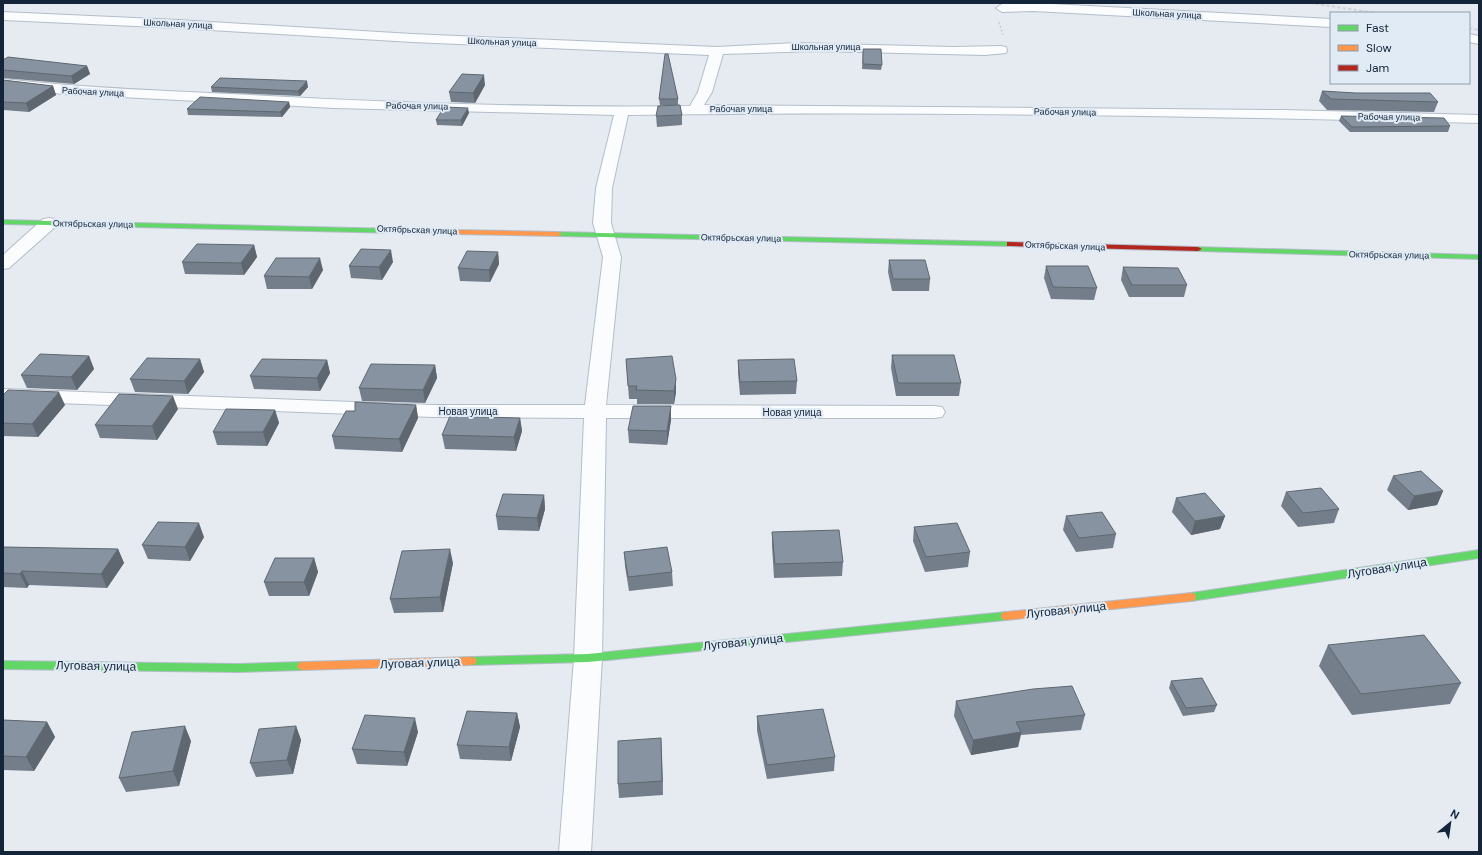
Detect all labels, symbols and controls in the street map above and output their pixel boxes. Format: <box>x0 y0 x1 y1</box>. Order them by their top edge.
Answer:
street label: Школьная улица <box>1132 6 1202 22</box>
legend <box>1330 12 1470 84</box>
street label: Школьная улица <box>143 16 213 32</box>
text: Fast <box>1366 20 1389 36</box>
street label: Школьная улица <box>467 35 537 49</box>
text: Slow <box>1366 40 1392 56</box>
street label: Школьная улица <box>791 41 861 53</box>
text: Jam <box>1366 60 1389 76</box>
street label: Рабочая улица <box>62 84 124 100</box>
street label: Рабочая улица <box>386 99 448 113</box>
street label: Рабочая улица <box>710 103 772 115</box>
street label: Рабочая улица <box>1034 105 1096 119</box>
street label: Рабочая улица <box>1358 110 1420 124</box>
street label: Октябрьская улица <box>53 217 133 231</box>
street label: Октябрьская улица <box>377 223 457 237</box>
street label: Октябрьская улица <box>701 231 781 245</box>
street label: Октябрьская улица <box>1025 239 1105 253</box>
street label: Октябрьская улица <box>1349 248 1429 262</box>
street label: Новая улица <box>438 405 498 418</box>
street label: Новая улица <box>762 406 822 419</box>
street label: Луговая улица <box>1346 554 1428 582</box>
street label: Луговая улица <box>1025 598 1107 622</box>
street label: Луговая улица <box>702 630 784 654</box>
street label: Луговая улица <box>380 654 461 672</box>
street label: Луговая улица <box>56 657 137 675</box>
north arrow <box>1430 803 1470 843</box>
text: N <box>1448 806 1462 822</box>

